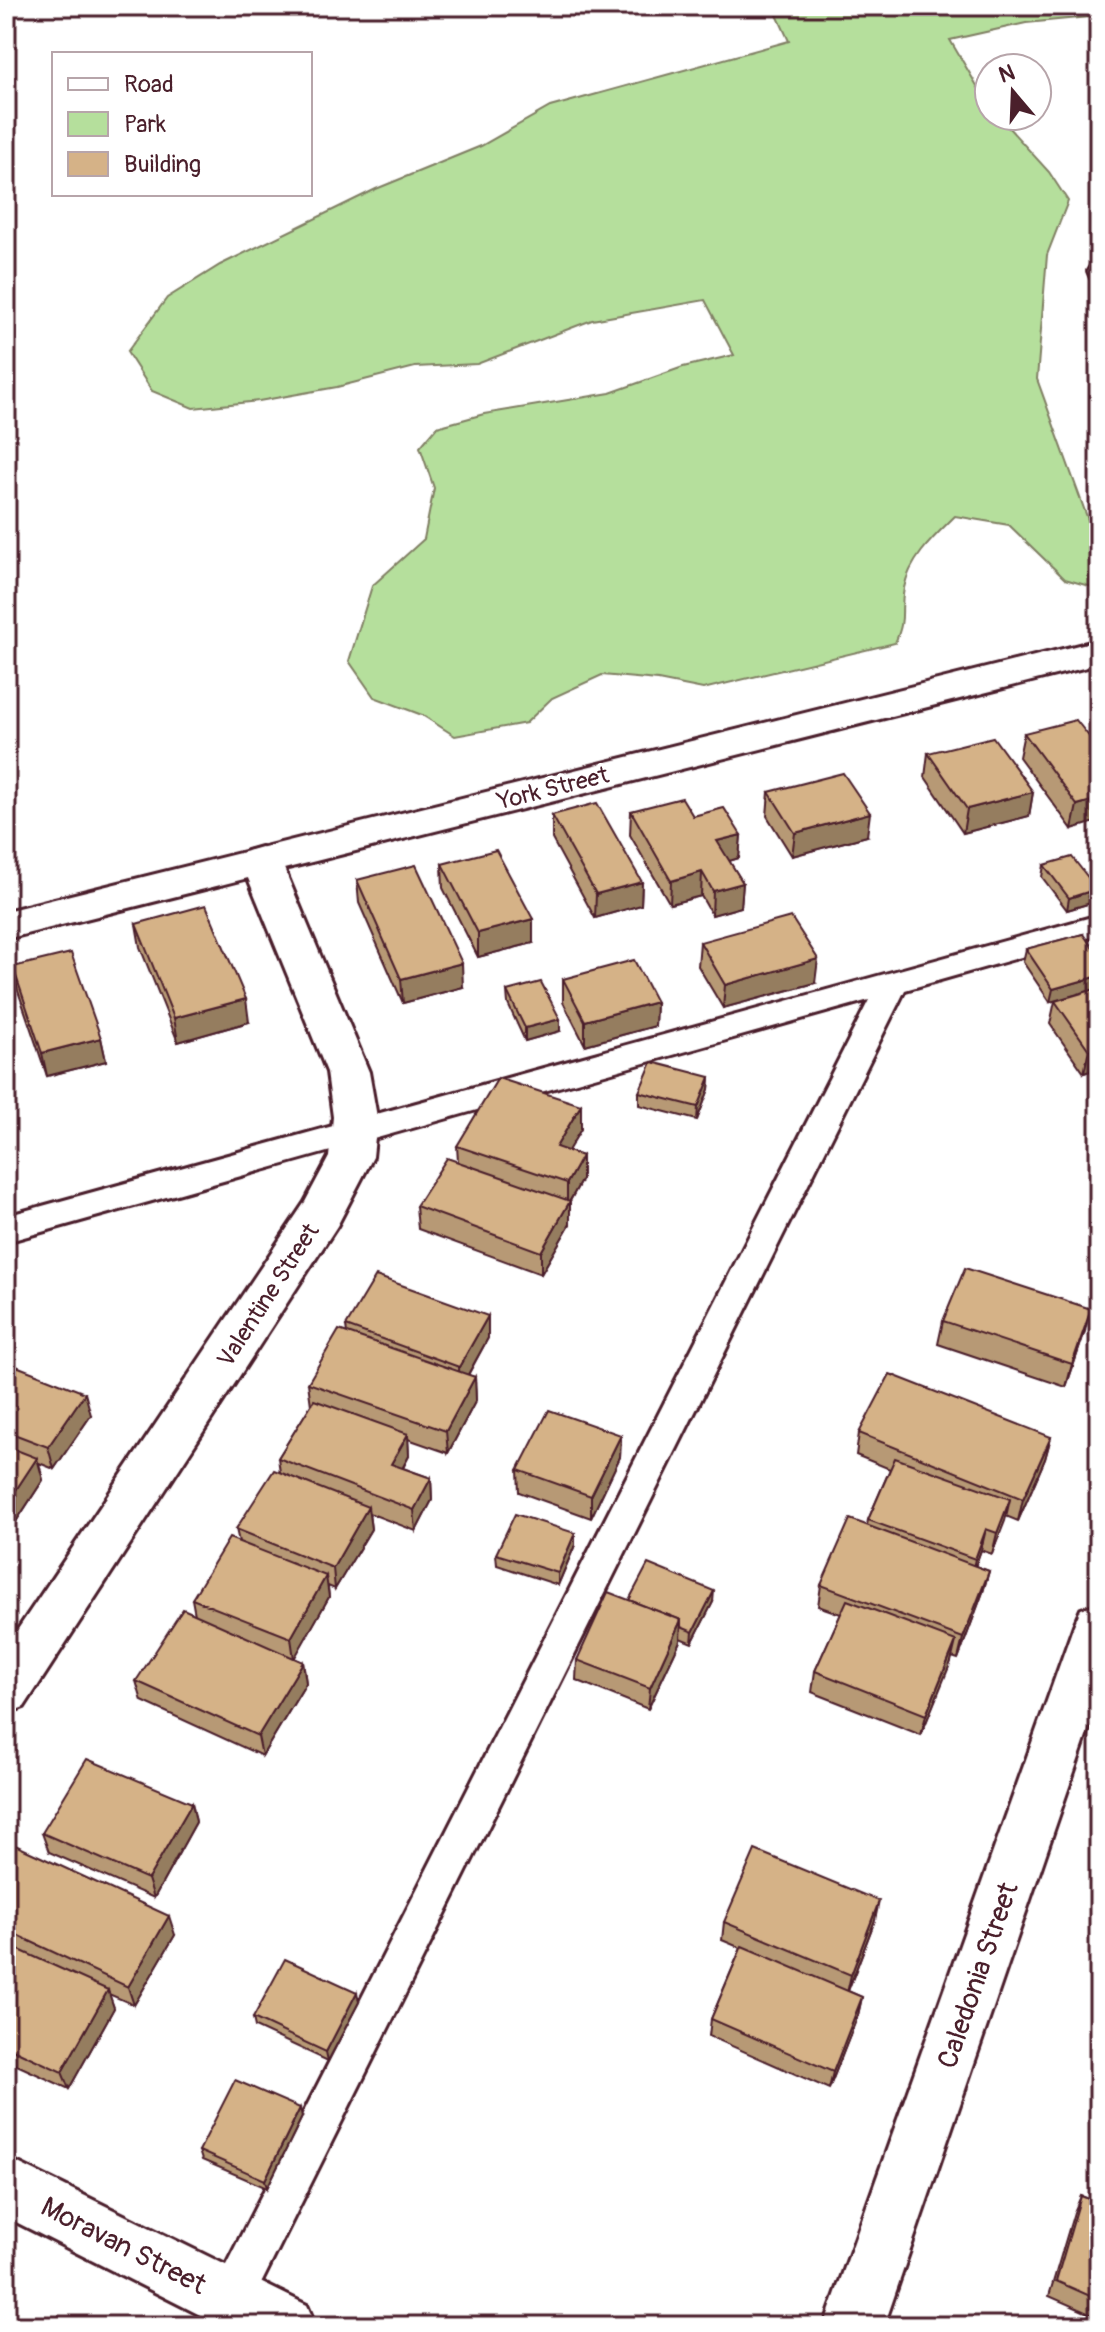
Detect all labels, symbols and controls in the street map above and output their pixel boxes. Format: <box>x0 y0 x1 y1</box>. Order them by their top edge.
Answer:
legend <box>52 52 312 196</box>
north arrow <box>973 52 1053 132</box>
text: N <box>995 58 1019 90</box>
text: Road <box>124 70 174 99</box>
text: Park <box>124 110 166 139</box>
text: Building <box>124 150 201 179</box>
street label: York Street <box>494 761 612 817</box>
street label: Valentine Street <box>211 1218 326 1373</box>
street label: Caledonia Street <box>930 1877 1027 2073</box>
street label: Moravan Street <box>35 2190 212 2303</box>

